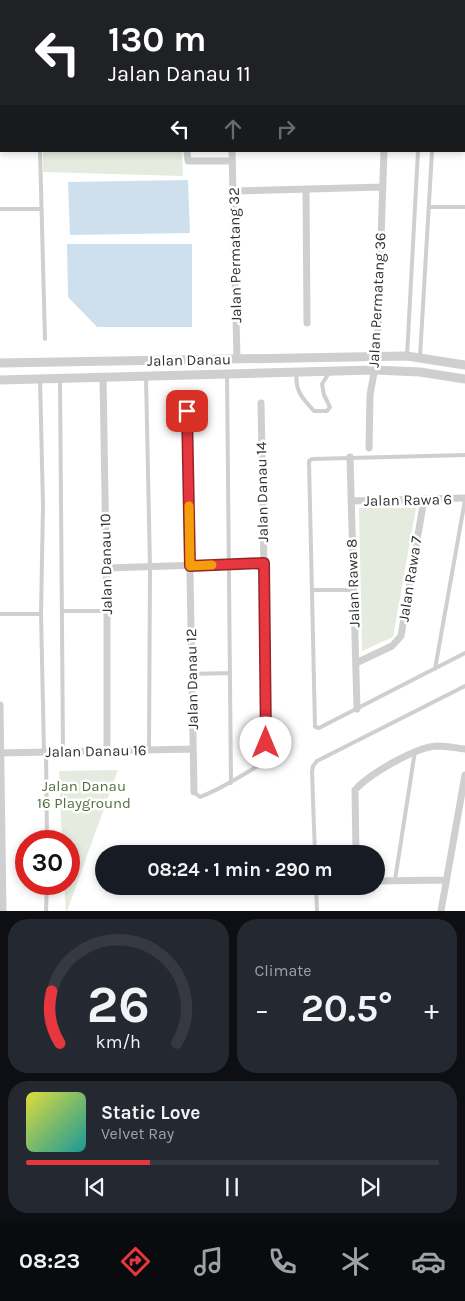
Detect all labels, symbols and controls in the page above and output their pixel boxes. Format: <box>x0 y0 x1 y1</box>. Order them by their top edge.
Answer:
text: 130 m <box>108 19 206 60</box>
icon: left <box>25 20 90 85</box>
text: Jalan Danau 11 <box>108 61 251 87</box>
icon: left <box>166 115 194 143</box>
icon: ahead <box>219 115 247 143</box>
icon: right <box>272 115 300 143</box>
street label: Jalan Permatang 32 <box>225 187 245 323</box>
street label: Jalan Permatang 36 <box>364 232 390 368</box>
street label: Jalan Danau <box>147 350 231 370</box>
pin <box>166 390 208 432</box>
icon: arrive <box>173 397 201 425</box>
street label: Jalan Danau 14 <box>252 441 272 543</box>
street label: Jalan Rawa 6 <box>364 490 452 510</box>
street label: Jalan Danau 10 <box>96 513 116 615</box>
street label: Jalan Rawa 7 <box>394 535 426 623</box>
street label: Jalan Rawa 8 <box>342 538 364 628</box>
street label: Jalan Danau 12 <box>182 628 202 730</box>
position arrow <box>239 716 291 768</box>
street label: Jalan Danau 16 <box>45 741 147 761</box>
park label: Jalan Danau 16 Playground <box>37 777 131 812</box>
speed limit sign: 30 <box>15 830 80 895</box>
text: 08:24 · 1 min · 290 m <box>147 859 333 881</box>
text: Climate <box>255 961 312 980</box>
text: 26 <box>87 974 150 1035</box>
text: 20.5° <box>301 986 393 1031</box>
text: − <box>255 993 269 1026</box>
text: + <box>424 993 439 1026</box>
text: km/h <box>96 1032 141 1053</box>
text: Static Love <box>101 1102 200 1124</box>
text: Velvet Ray <box>101 1124 174 1143</box>
icon: previous <box>81 1173 109 1201</box>
icon: pause <box>218 1173 246 1201</box>
icon: next <box>356 1173 384 1201</box>
icon: directions <box>118 1244 153 1279</box>
icon: music <box>191 1244 226 1279</box>
icon: phone <box>265 1244 300 1279</box>
icon: climate <box>338 1244 373 1279</box>
icon: car <box>411 1244 446 1279</box>
text: 08:23 <box>19 1248 80 1274</box>

